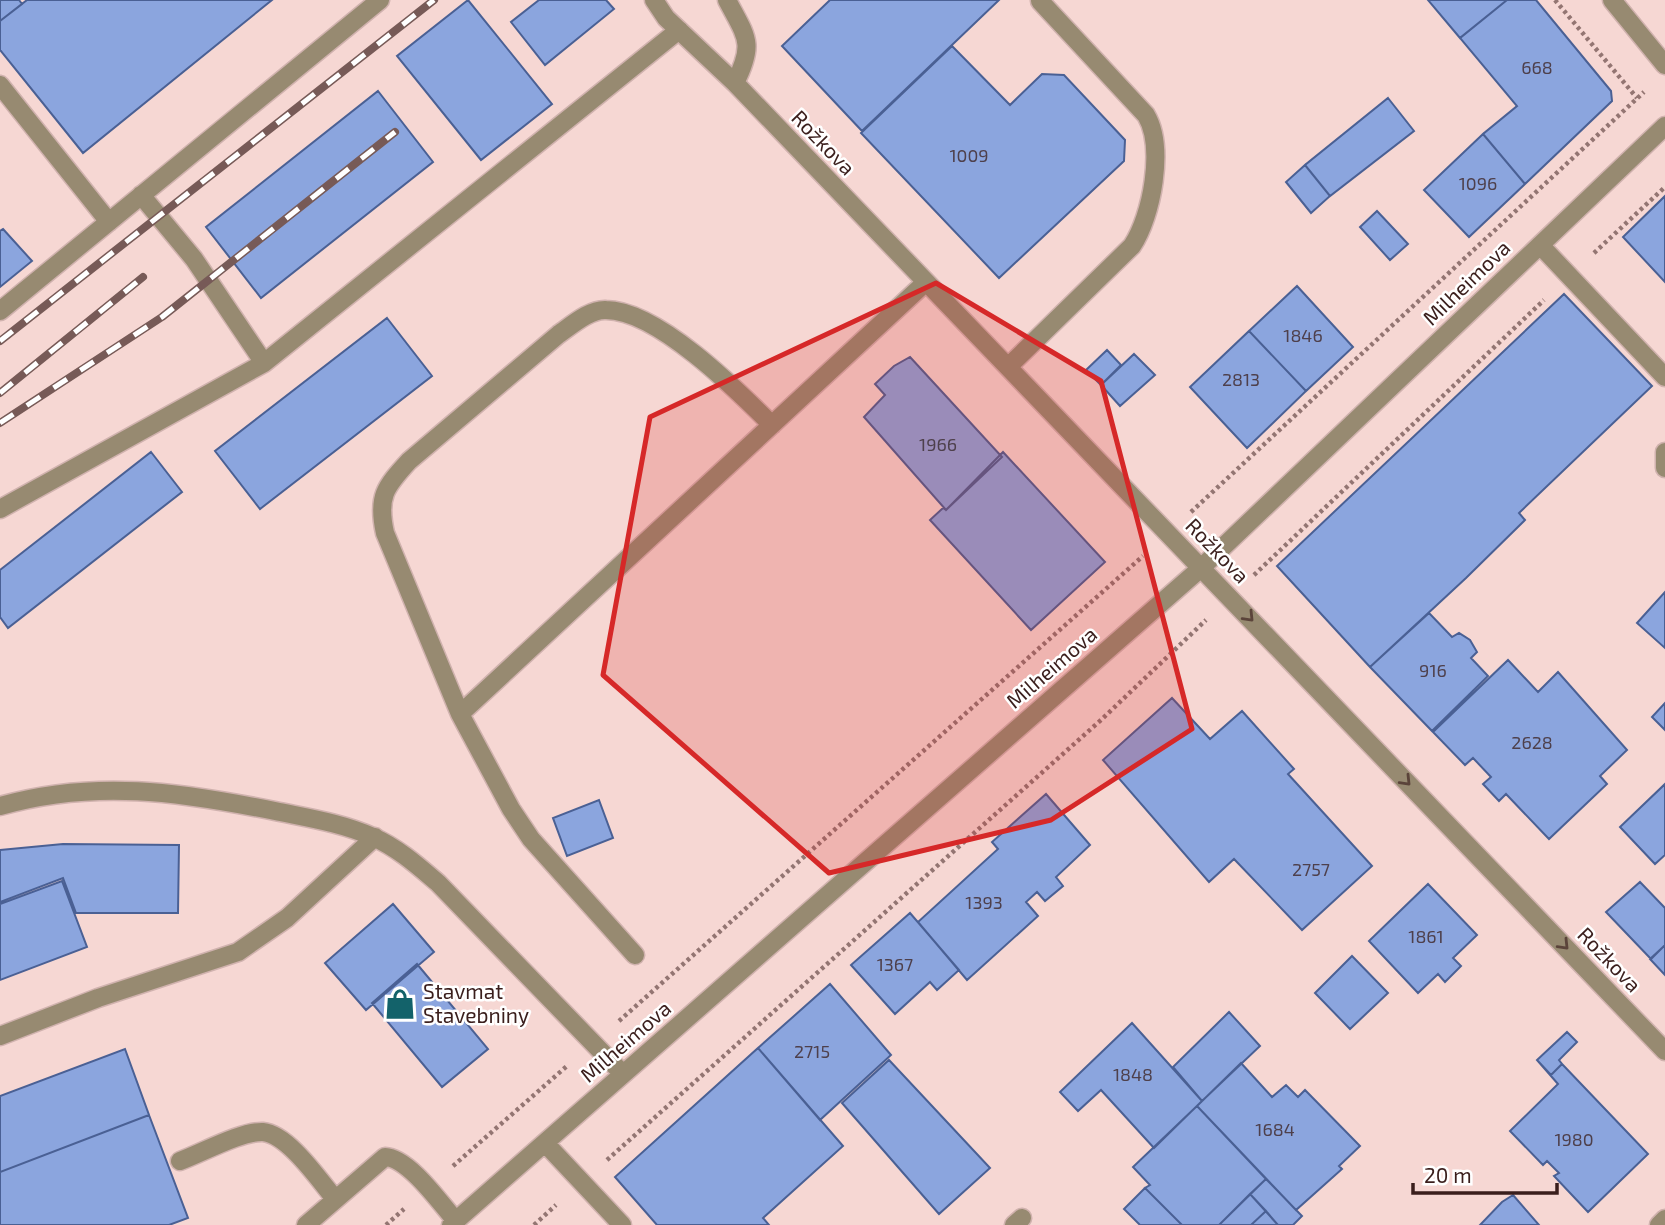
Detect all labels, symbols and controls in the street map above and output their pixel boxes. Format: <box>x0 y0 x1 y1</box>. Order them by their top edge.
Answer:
house number: 668 <box>1521 56 1553 78</box>
street label: Rožkova <box>787 104 861 179</box>
house number: 1009 <box>949 144 989 166</box>
house number: 1096 <box>1459 172 1497 194</box>
street label: Milheimova <box>1417 234 1515 330</box>
house number: 1846 <box>1283 324 1323 346</box>
house number: 2813 <box>1222 368 1260 390</box>
house number: 1966 <box>919 433 957 455</box>
street label: Rožkova <box>1181 512 1255 587</box>
one-way arrow <box>1240 609 1253 622</box>
street label: Milheimova <box>1001 621 1101 713</box>
house number: 916 <box>1419 659 1447 681</box>
house number: 2628 <box>1511 731 1553 753</box>
one-way arrow <box>1398 773 1411 786</box>
house number: 2757 <box>1292 858 1330 880</box>
house number: 1393 <box>965 891 1003 913</box>
street label: Rožkova <box>1573 921 1647 996</box>
house number: 1861 <box>1408 925 1444 947</box>
one-way arrow <box>1555 937 1568 950</box>
house number: 1367 <box>877 953 913 975</box>
place label: Stavmat Stavebniny <box>423 978 529 1027</box>
shop icon: Stavmat Stavebniny <box>383 987 417 1021</box>
street label: Milheimova <box>575 995 675 1087</box>
house number: 2715 <box>794 1040 830 1062</box>
house number: 1848 <box>1113 1063 1153 1085</box>
house number: 1684 <box>1255 1118 1295 1140</box>
house number: 1980 <box>1554 1128 1594 1150</box>
scale bar <box>1413 1152 1556 1196</box>
text: 20 m <box>1424 1162 1472 1187</box>

